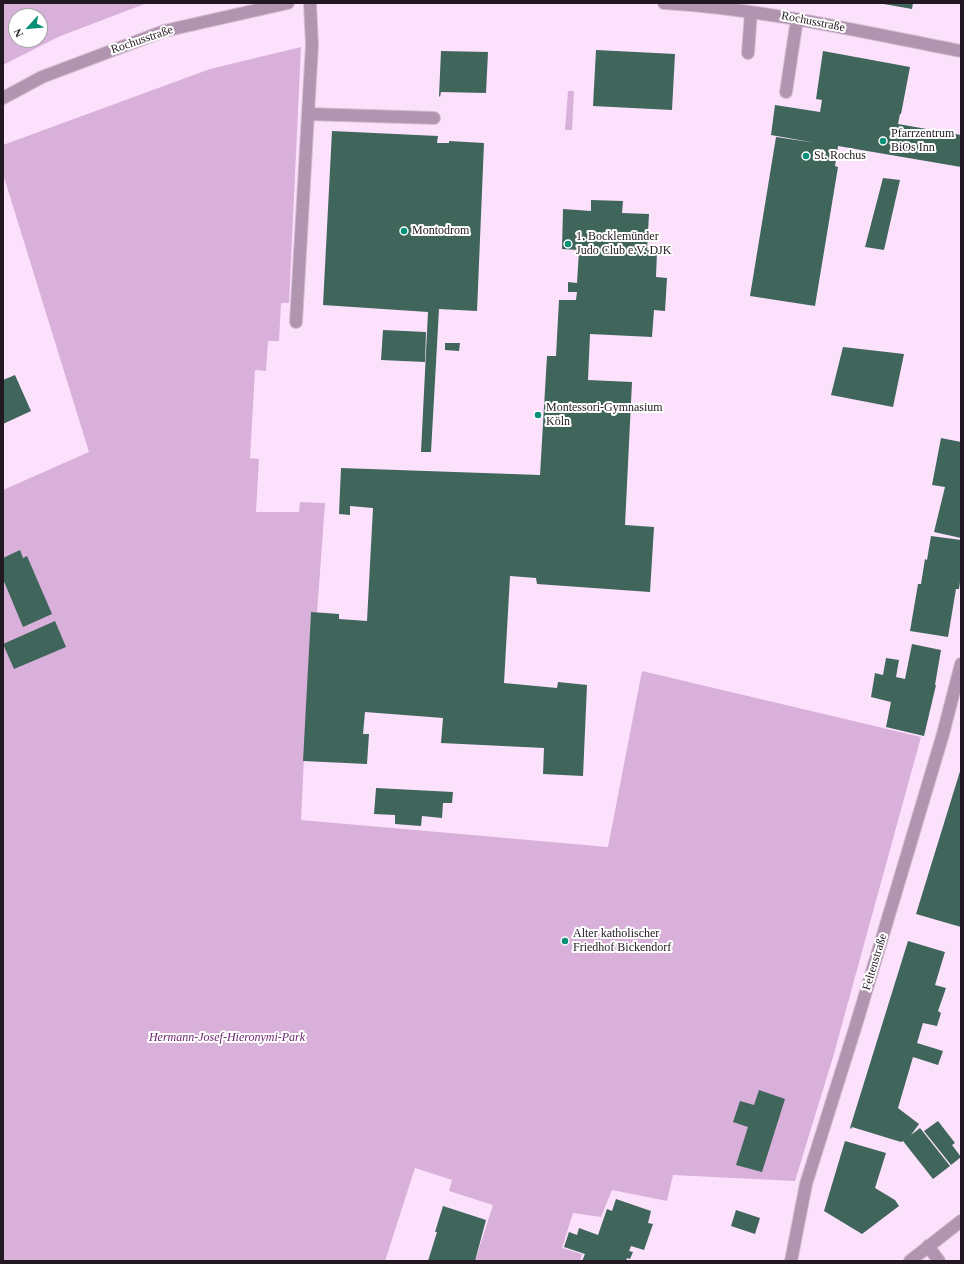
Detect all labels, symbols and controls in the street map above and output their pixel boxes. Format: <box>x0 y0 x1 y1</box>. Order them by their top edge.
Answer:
north arrow <box>8 8 48 48</box>
street label: Rochusstraße <box>780 9 846 35</box>
street label: Rochusstraße <box>109 23 175 57</box>
text: N <box>11 27 25 39</box>
place label: Pfarrzentrum BiOs Inn <box>891 127 954 155</box>
marker: Pfarrzentrum BiOs Inn <box>878 136 888 146</box>
place label: St. Rochus <box>814 149 866 163</box>
marker: St. Rochus <box>801 151 811 161</box>
place label: Montodrom <box>412 224 469 238</box>
marker: Montodrom <box>399 226 409 236</box>
place label: 1. Bocklemünder Judo Club e.V. DJK <box>576 230 671 258</box>
marker: 1. Bocklemünder Judo Club e.V. DJK <box>563 239 573 249</box>
place label: Montessori-Gymnasium Köln <box>546 401 663 429</box>
marker: Montessori-Gymnasium Köln <box>533 410 543 420</box>
place label: Alter katholischer Friedhof Bickendorf <box>573 927 671 955</box>
street label: Feltenstraße <box>860 932 890 992</box>
marker: Alter katholischer Friedhof Bickendorf <box>560 936 570 946</box>
park label: Hermann-Josef-Hieronymi-Park <box>149 1031 305 1045</box>

